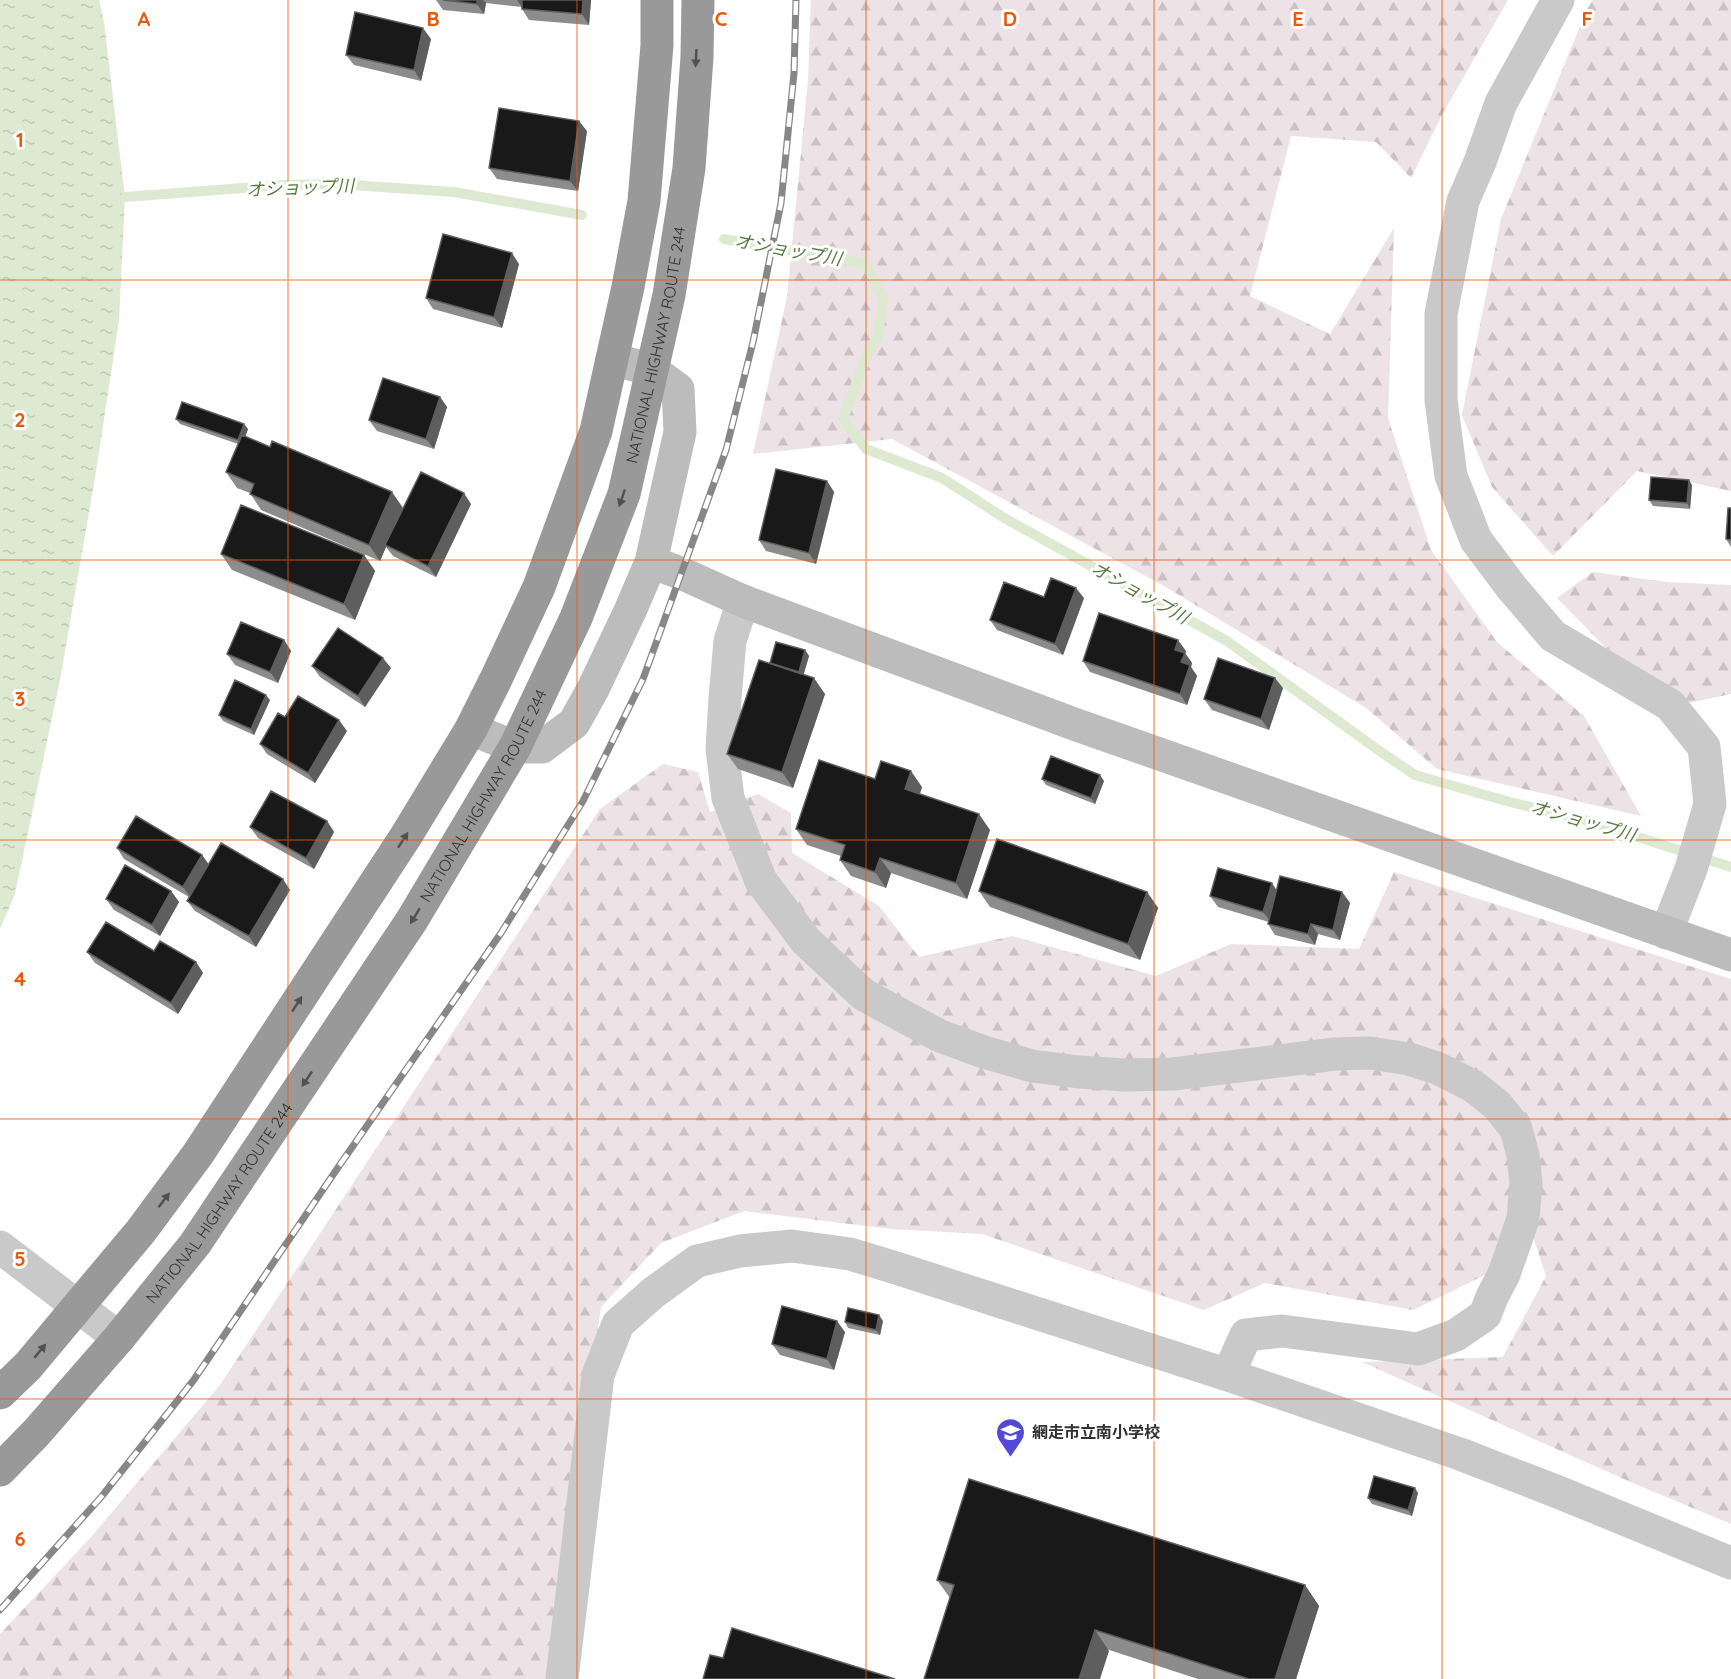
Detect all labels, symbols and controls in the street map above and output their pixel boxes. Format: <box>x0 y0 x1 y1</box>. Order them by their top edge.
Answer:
text: A <box>138 6 151 31</box>
text: B <box>426 6 440 31</box>
text: C <box>715 6 728 31</box>
text: D <box>1003 6 1017 31</box>
text: E <box>1292 6 1304 31</box>
text: F <box>1581 6 1593 31</box>
one-way arrow <box>692 49 701 68</box>
text: 1 <box>16 127 24 152</box>
water label: オショップ川 <box>246 174 356 201</box>
street label: NATIONAL HIGHWAY ROUTE 244 <box>621 225 690 465</box>
water label: オショップ川 <box>733 229 845 271</box>
text: 2 <box>14 407 26 432</box>
one-way arrow <box>617 489 626 507</box>
water label: オショップ川 <box>1087 556 1195 630</box>
text: 3 <box>15 686 25 711</box>
street label: NATIONAL HIGHWAY ROUTE 244 <box>415 686 551 906</box>
water label: オショップ川 <box>1528 795 1640 847</box>
one-way arrow <box>397 832 408 848</box>
one-way arrow <box>409 908 420 924</box>
text: 4 <box>14 966 26 991</box>
one-way arrow <box>291 996 303 1012</box>
one-way arrow <box>302 1071 313 1087</box>
street label: NATIONAL HIGHWAY ROUTE 244 <box>141 1099 297 1307</box>
one-way arrow <box>158 1192 171 1208</box>
text: 5 <box>14 1246 26 1271</box>
one-way arrow <box>34 1343 47 1359</box>
school or university icon: 網走市立南小学校 <box>995 1416 1027 1458</box>
place label: 網走市立南小学校 <box>1032 1422 1160 1442</box>
text: 6 <box>14 1526 26 1551</box>

